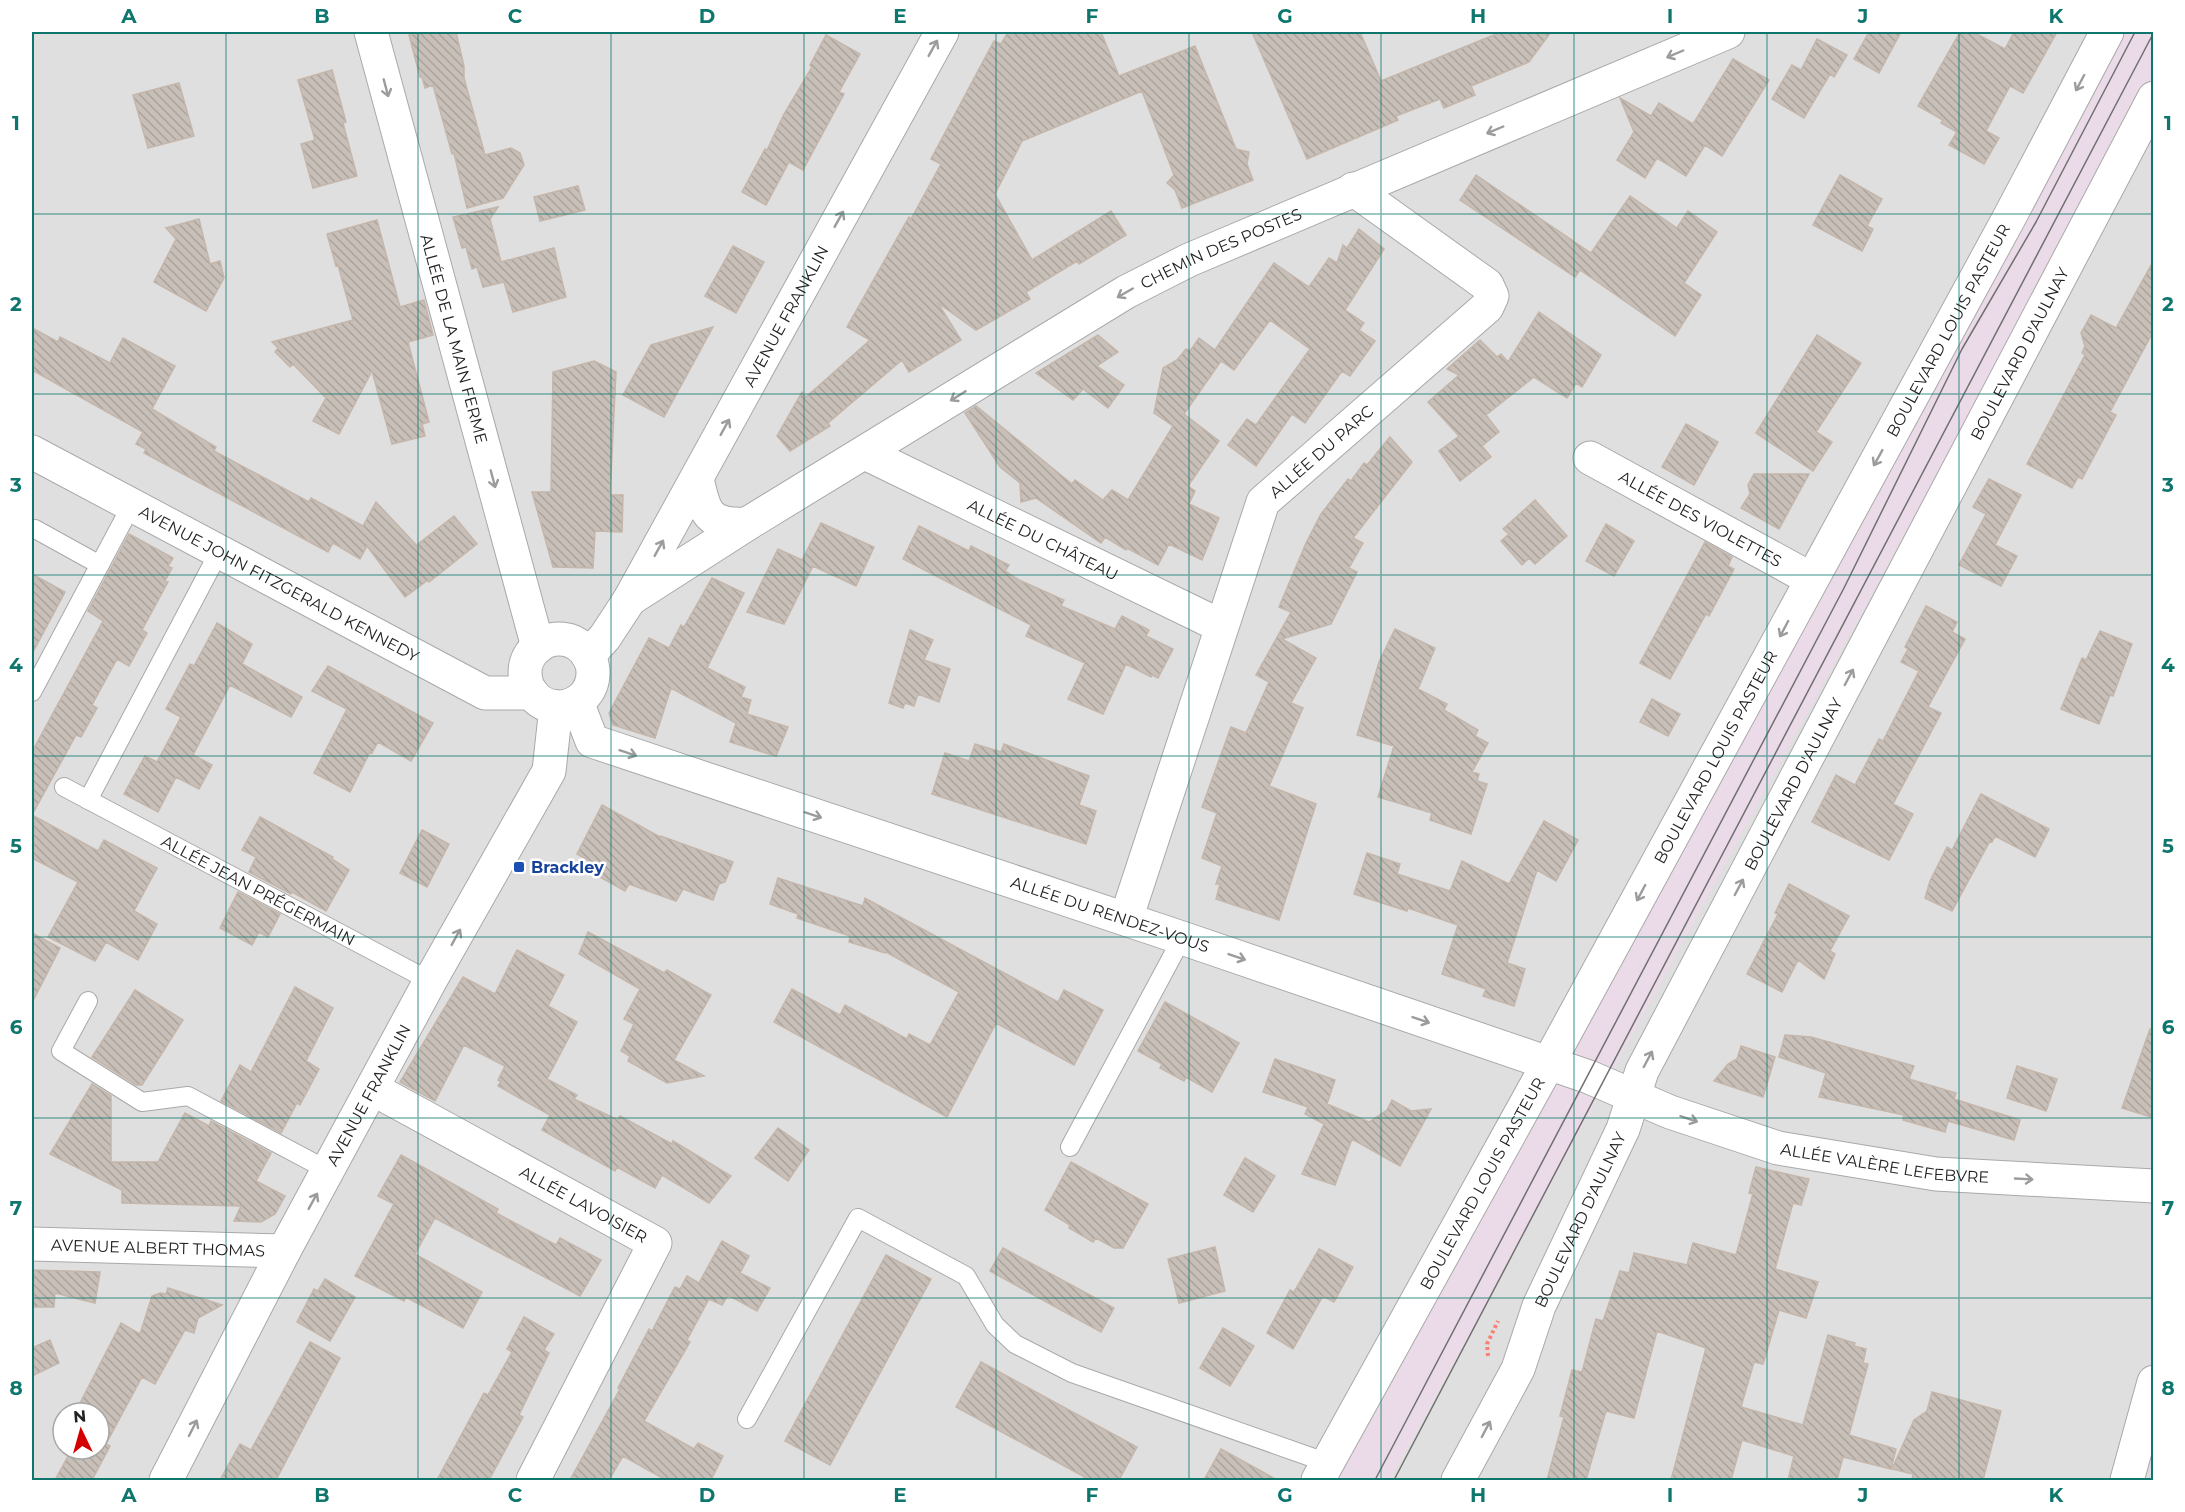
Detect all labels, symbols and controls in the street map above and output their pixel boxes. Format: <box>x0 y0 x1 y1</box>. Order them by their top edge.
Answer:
text: A <box>120 4 137 28</box>
text: B <box>314 4 330 28</box>
text: C <box>508 4 523 28</box>
text: D <box>699 4 715 28</box>
text: E <box>893 4 907 28</box>
text: F <box>1086 4 1099 28</box>
text: G <box>1277 4 1293 28</box>
text: H <box>1470 4 1486 28</box>
text: I <box>1667 4 1673 28</box>
text: J <box>1857 4 1868 28</box>
text: K <box>2049 4 2065 28</box>
one-way arrow <box>927 40 939 57</box>
one-way arrow <box>1666 49 1684 60</box>
one-way arrow <box>2074 74 2085 92</box>
one-way arrow <box>381 78 392 97</box>
text: 1 <box>12 111 20 135</box>
text: 1 <box>2164 111 2172 135</box>
one-way arrow <box>1486 125 1504 136</box>
street label: CHEMIN DES POSTES <box>1137 204 1305 293</box>
one-way arrow <box>833 211 845 228</box>
street label: BOULEVARD LOUIS PASTEUR <box>1883 221 2014 440</box>
street label: ALLÉE DE LA MAIN FERME <box>416 232 491 446</box>
street label: AVENUE FRANKLIN <box>740 242 833 390</box>
street label: BOULEVARD D'AULNAY <box>1967 264 2073 443</box>
one-way arrow <box>1116 288 1133 300</box>
text: 2 <box>10 292 22 316</box>
text: 2 <box>2162 292 2174 316</box>
one-way arrow <box>950 390 967 402</box>
street label: ALLÉE DU PARC <box>1266 401 1377 502</box>
one-way arrow <box>719 419 731 436</box>
one-way arrow <box>1871 449 1883 466</box>
street label: ALLÉE DES VIOLETTES <box>1616 467 1785 571</box>
one-way arrow <box>488 469 499 488</box>
text: 3 <box>9 473 22 497</box>
text: 3 <box>2161 473 2174 497</box>
street label: ALLÉE DU CHÂTEAU <box>964 495 1121 585</box>
street label: AVENUE JOHN FITZGERALD KENNEDY <box>136 502 423 666</box>
one-way arrow <box>653 540 665 557</box>
one-way arrow <box>1778 620 1790 637</box>
street label: BOULEVARD LOUIS PASTEUR <box>1650 647 1781 867</box>
text: 4 <box>9 653 23 677</box>
text: 4 <box>2161 653 2175 677</box>
one-way arrow <box>1843 668 1855 686</box>
street label: BOULEVARD D'AULNAY <box>1740 694 1847 873</box>
one-way arrow <box>618 748 637 759</box>
one-way arrow <box>803 810 822 821</box>
street label: ALLÉE JEAN PRÉGERMAIN <box>158 831 358 950</box>
text: 5 <box>10 834 22 858</box>
text: 5 <box>2162 834 2174 858</box>
place label: Brackley <box>531 858 604 877</box>
marker: Brackley <box>512 860 526 874</box>
street label: ALLÉE DU RENDEZ-VOUS <box>1008 872 1212 957</box>
one-way arrow <box>1733 878 1745 896</box>
one-way arrow <box>1635 884 1647 901</box>
one-way arrow <box>450 929 462 946</box>
one-way arrow <box>1227 952 1245 963</box>
text: 6 <box>10 1015 23 1039</box>
one-way arrow <box>1411 1015 1430 1026</box>
text: 6 <box>2162 1015 2175 1039</box>
street label: AVENUE FRANKLIN <box>323 1021 415 1169</box>
one-way arrow <box>1643 1051 1654 1069</box>
street label: BOULEVARD LOUIS PASTEUR <box>1416 1074 1549 1293</box>
one-way arrow <box>1679 1114 1698 1125</box>
street label: BOULEVARD D'AULNAY <box>1531 1128 1630 1311</box>
street label: ALLÉE VALÈRE LEFEBVRE <box>1779 1140 1990 1187</box>
street label: ALLÉE LAVOISIER <box>516 1162 650 1247</box>
one-way arrow <box>2014 1174 2034 1185</box>
one-way arrow <box>308 1192 319 1210</box>
text: 7 <box>10 1196 22 1220</box>
text: 7 <box>2162 1196 2174 1220</box>
street label: AVENUE ALBERT THOMAS <box>51 1236 265 1260</box>
text: 8 <box>9 1376 23 1400</box>
text: 8 <box>2161 1376 2175 1400</box>
north arrow <box>51 1401 111 1461</box>
text: N <box>72 1407 87 1427</box>
one-way arrow <box>188 1420 199 1438</box>
one-way arrow <box>1480 1421 1492 1438</box>
text: A <box>120 1483 137 1507</box>
text: B <box>314 1483 330 1507</box>
text: C <box>508 1483 523 1507</box>
text: D <box>699 1483 715 1507</box>
text: E <box>893 1483 907 1507</box>
text: F <box>1086 1483 1099 1507</box>
text: G <box>1277 1483 1293 1507</box>
text: H <box>1470 1483 1486 1507</box>
text: I <box>1667 1483 1673 1507</box>
text: J <box>1857 1483 1868 1507</box>
text: K <box>2049 1483 2065 1507</box>

